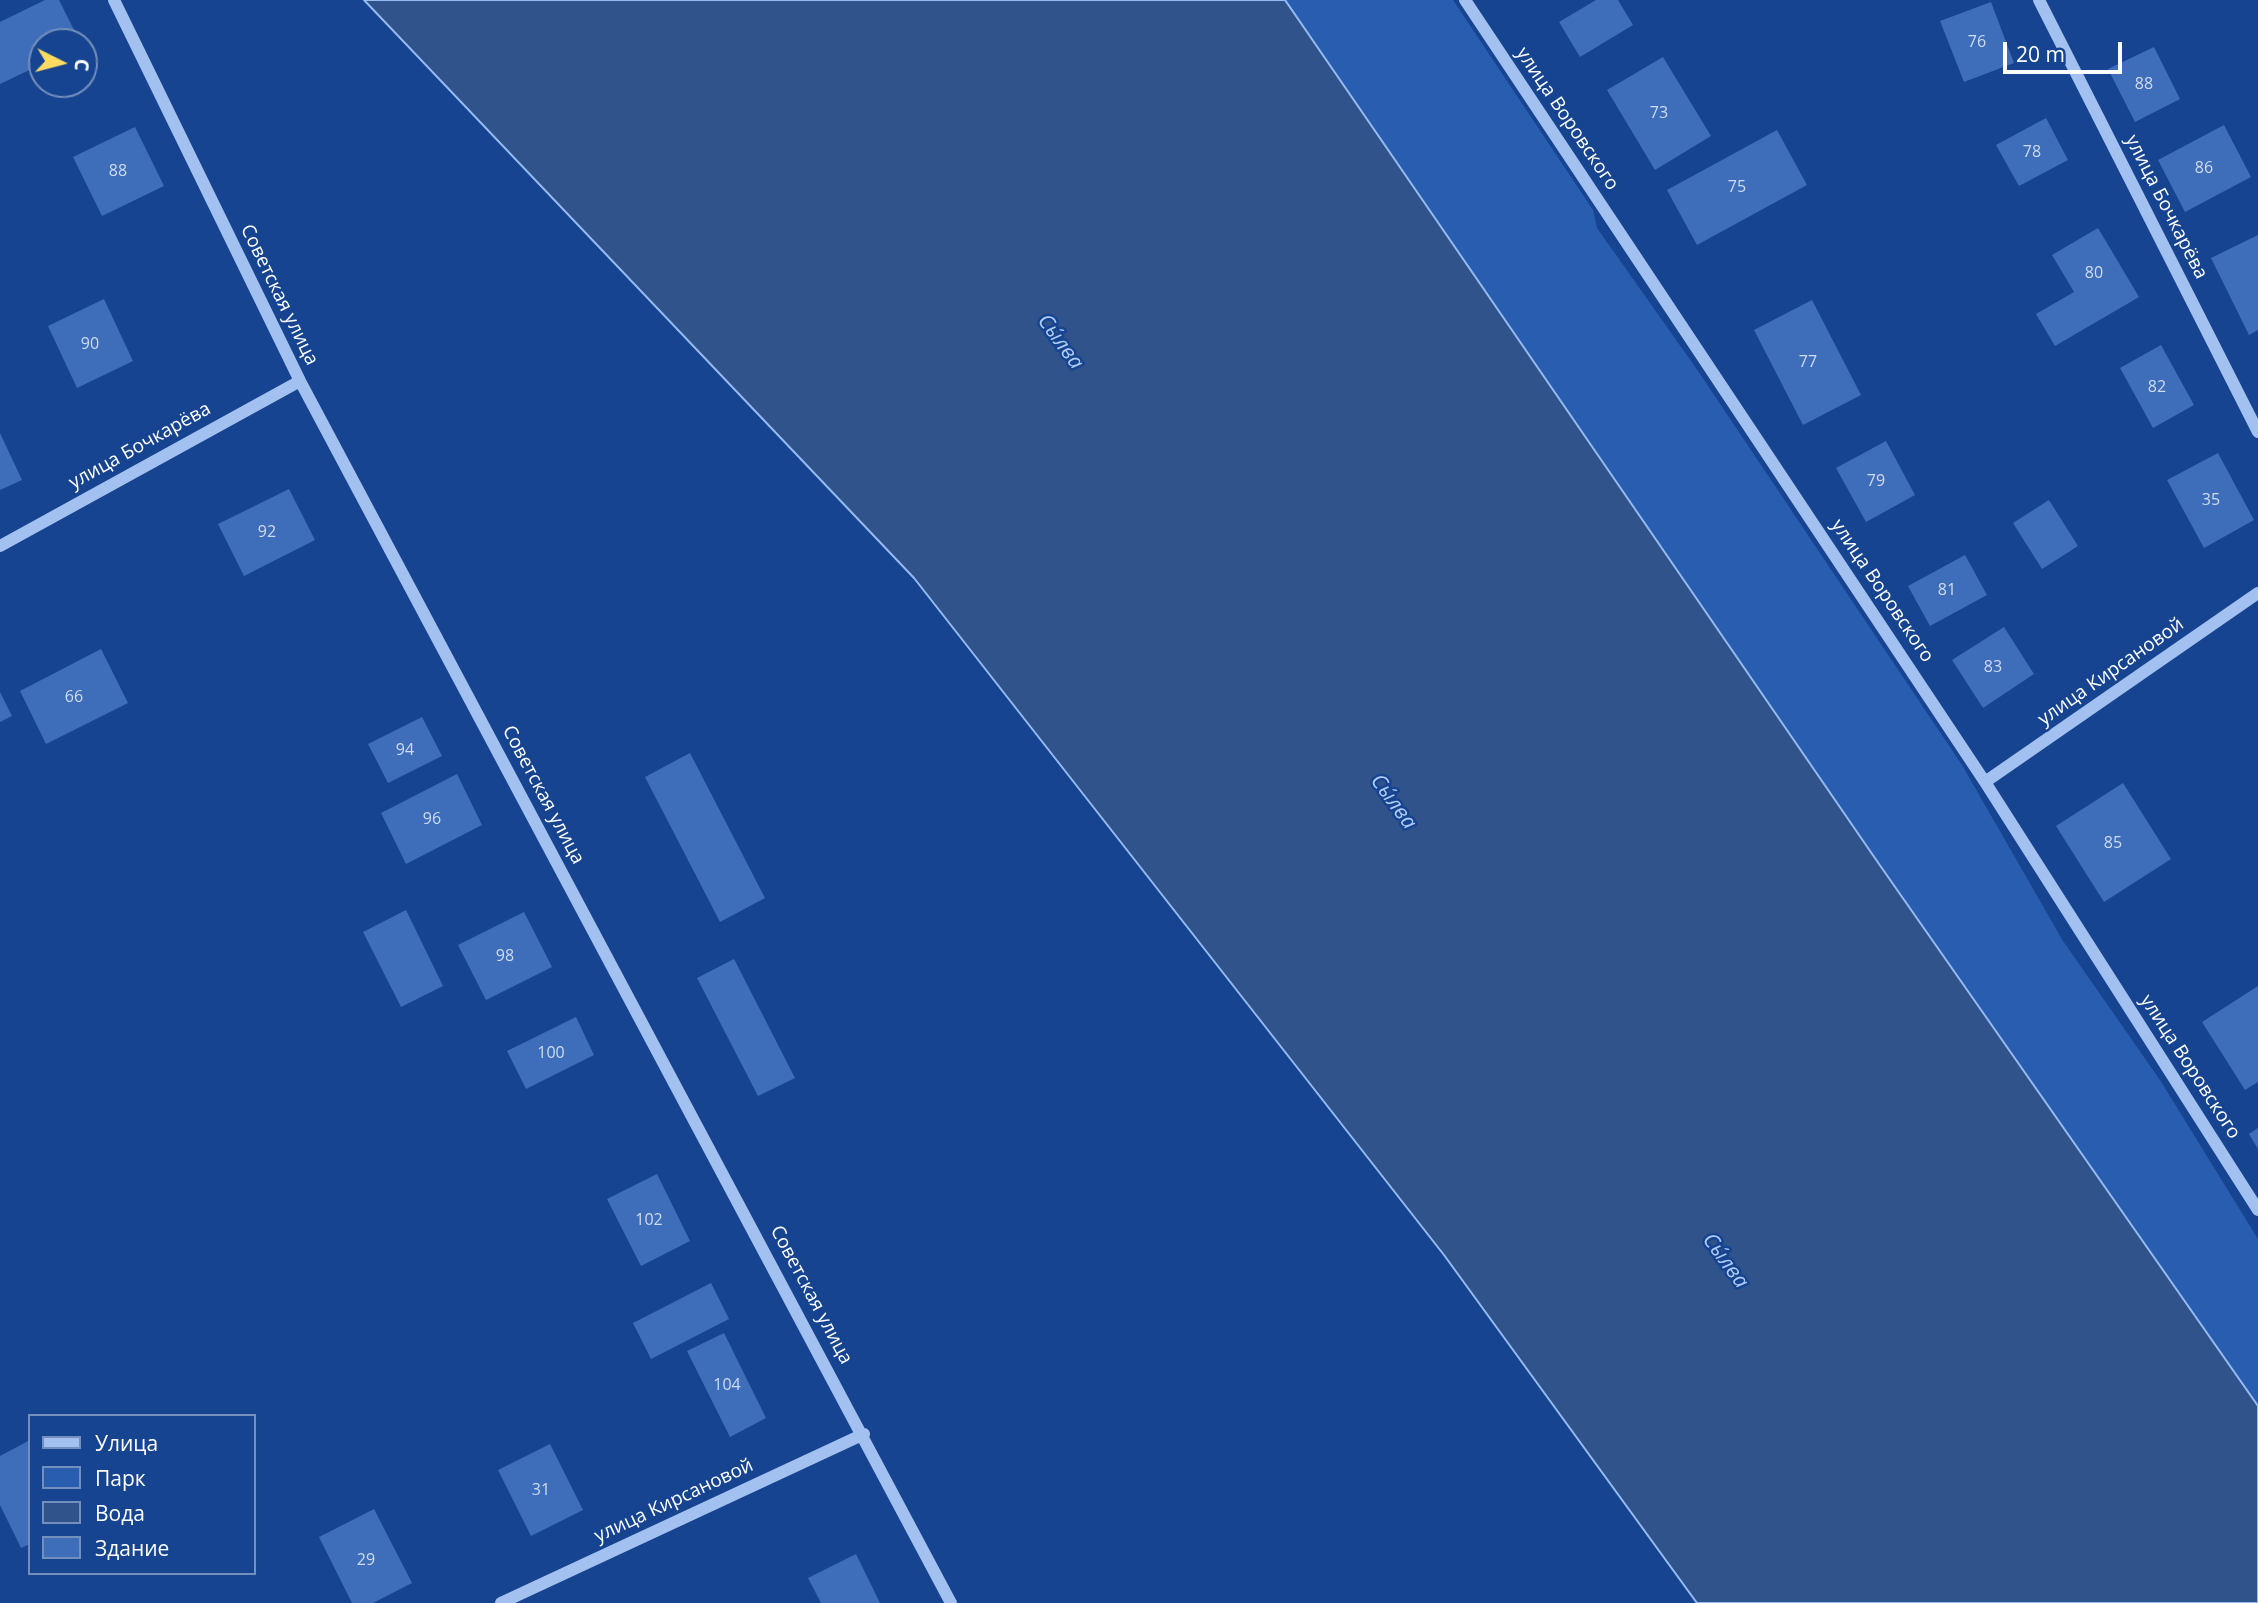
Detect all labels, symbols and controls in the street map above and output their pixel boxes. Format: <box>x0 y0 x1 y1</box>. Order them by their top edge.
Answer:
north arrow <box>28 28 98 98</box>
scale bar <box>2006 28 2125 72</box>
house number: 76 <box>1968 32 1986 52</box>
text: 20 m <box>2016 40 2065 68</box>
street label: улица Воровского <box>1511 43 1623 195</box>
text: С <box>68 58 95 72</box>
house number: 88 <box>2135 74 2153 94</box>
house number: 73 <box>1650 103 1668 123</box>
street label: улица Бочкарёва <box>2120 131 2212 283</box>
house number: 78 <box>2023 142 2041 162</box>
house number: 86 <box>2195 158 2213 178</box>
house number: 88 <box>109 161 127 181</box>
house number: 75 <box>1728 177 1746 197</box>
street label: Советская улица <box>235 221 323 369</box>
house number: 80 <box>2085 263 2103 283</box>
water label: Сы́лва <box>1032 310 1088 374</box>
house number: 90 <box>81 334 99 354</box>
house number: 77 <box>1799 352 1817 372</box>
house number: 82 <box>2148 377 2166 397</box>
street label: улица Бочкарёва <box>65 398 215 494</box>
house number: 79 <box>1867 471 1885 491</box>
house number: 35 <box>2202 490 2220 510</box>
street label: улица Воровского <box>1826 515 1938 667</box>
house number: 92 <box>258 522 276 542</box>
house number: 81 <box>1938 580 1956 600</box>
street label: улица Кирсановой <box>2034 613 2188 731</box>
house number: 83 <box>1984 657 2002 677</box>
house number: 66 <box>65 687 83 707</box>
street label: Советская улица <box>497 722 589 868</box>
house number: 94 <box>396 740 414 760</box>
water label: Сы́лва <box>1365 770 1421 834</box>
house number: 96 <box>423 809 441 829</box>
house number: 85 <box>2104 833 2122 853</box>
house number: 98 <box>496 946 514 966</box>
street label: улица Воровского <box>2135 991 2245 1143</box>
house number: 100 <box>537 1043 565 1063</box>
house number: 102 <box>635 1210 663 1230</box>
street label: Советская улица <box>765 1222 857 1368</box>
water label: Сы́лва <box>1697 1229 1753 1293</box>
house number: 104 <box>713 1375 741 1395</box>
legend <box>28 1414 256 1575</box>
text: Улица <box>95 1429 158 1457</box>
street label: улица Кирсановой <box>591 1454 757 1548</box>
text: Парк <box>95 1464 146 1492</box>
house number: 31 <box>532 1480 550 1500</box>
text: Вода <box>95 1499 145 1527</box>
text: Здание <box>95 1534 169 1562</box>
house number: 29 <box>357 1550 375 1570</box>

